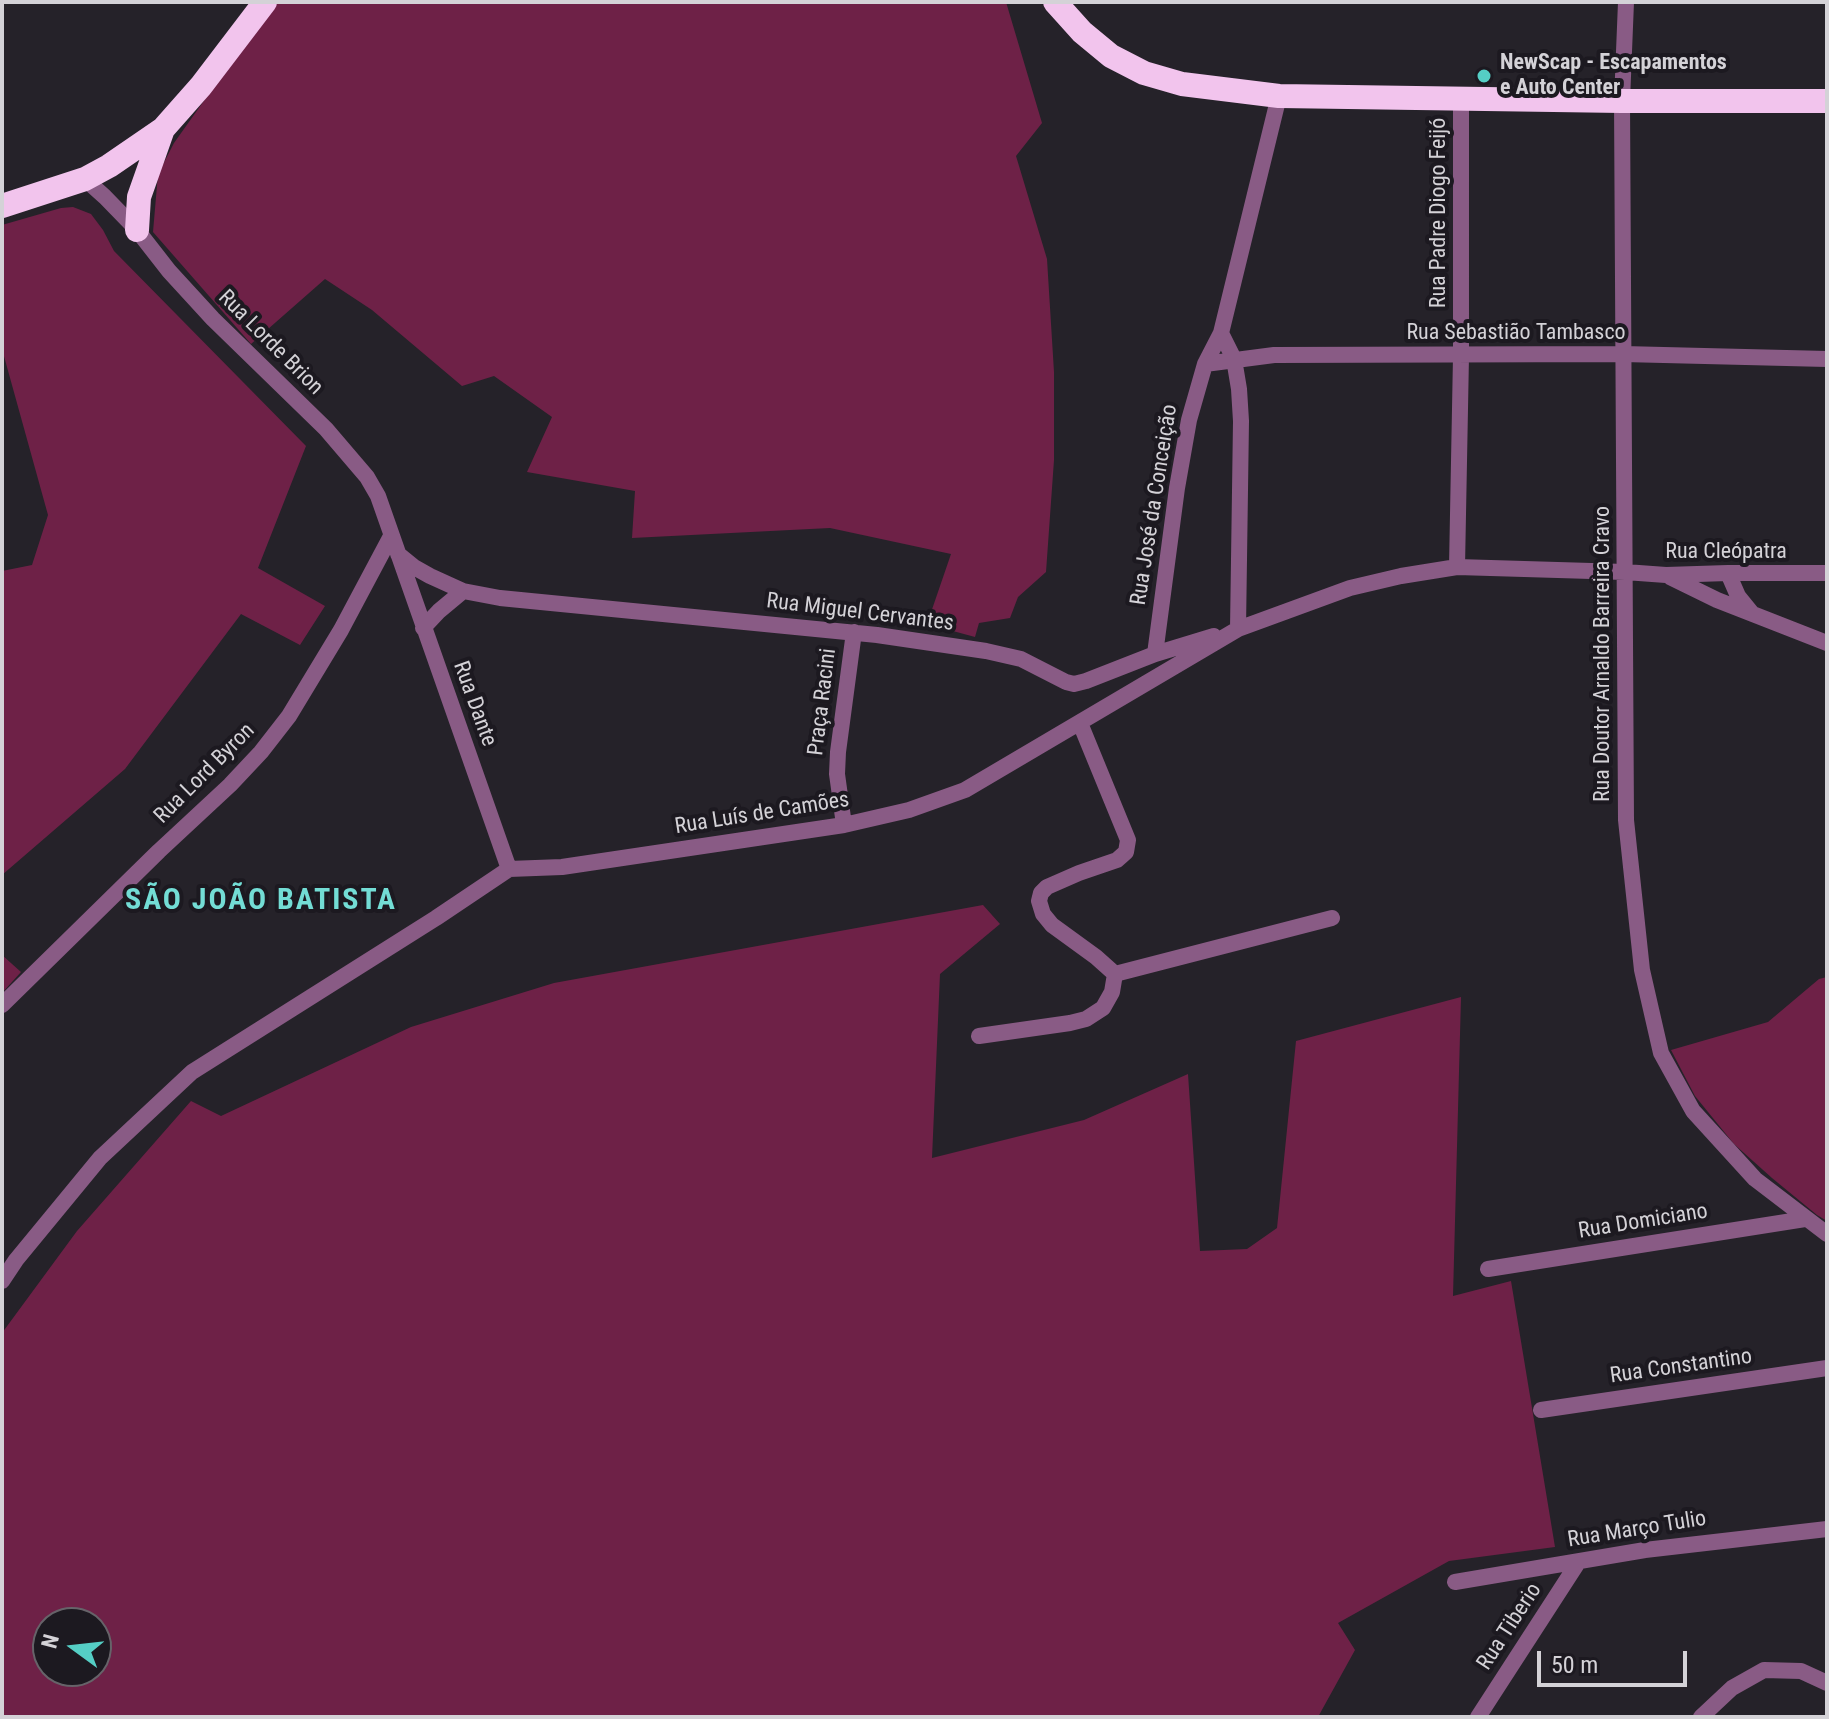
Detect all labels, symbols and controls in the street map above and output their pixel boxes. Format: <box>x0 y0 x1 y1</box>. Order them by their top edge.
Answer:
place label: NewScap - Escapamentos e Auto Center <box>1500 50 1727 102</box>
marker: NewScap - Escapamentos e Auto Center <box>1475 67 1493 85</box>
street label: Rua Padre Diogo Feijó <box>1426 118 1452 308</box>
street label: Rua Lorde Brion <box>212 285 328 401</box>
street label: Rua Sebastião Tambasco <box>1406 320 1626 346</box>
street label: Rua José da Conceição <box>1126 403 1184 607</box>
street label: Rua Doutor Arnaldo Barreira Cravo <box>1590 506 1616 802</box>
street label: Rua Cleópatra <box>1665 539 1787 565</box>
street label: Rua Miguel Cervantes <box>765 588 955 638</box>
street label: Praça Racini <box>803 647 843 757</box>
street label: Rua Dante <box>446 658 502 750</box>
street label: Rua Lord Byron <box>149 718 261 830</box>
street label: Rua Luís de Camões <box>673 787 851 841</box>
district label: SÃO JOÃO BATISTA <box>125 883 397 919</box>
street label: Rua Domiciano <box>1576 1199 1710 1245</box>
street label: Rua Constantino <box>1608 1344 1754 1390</box>
street label: Rua Março Tulio <box>1566 1506 1708 1554</box>
street label: Rua Tiberio <box>1472 1579 1548 1675</box>
north arrow <box>32 1607 112 1687</box>
text: N <box>36 1631 64 1651</box>
scale bar <box>1541 1635 1691 1685</box>
text: 50 m <box>1551 1651 1598 1679</box>

